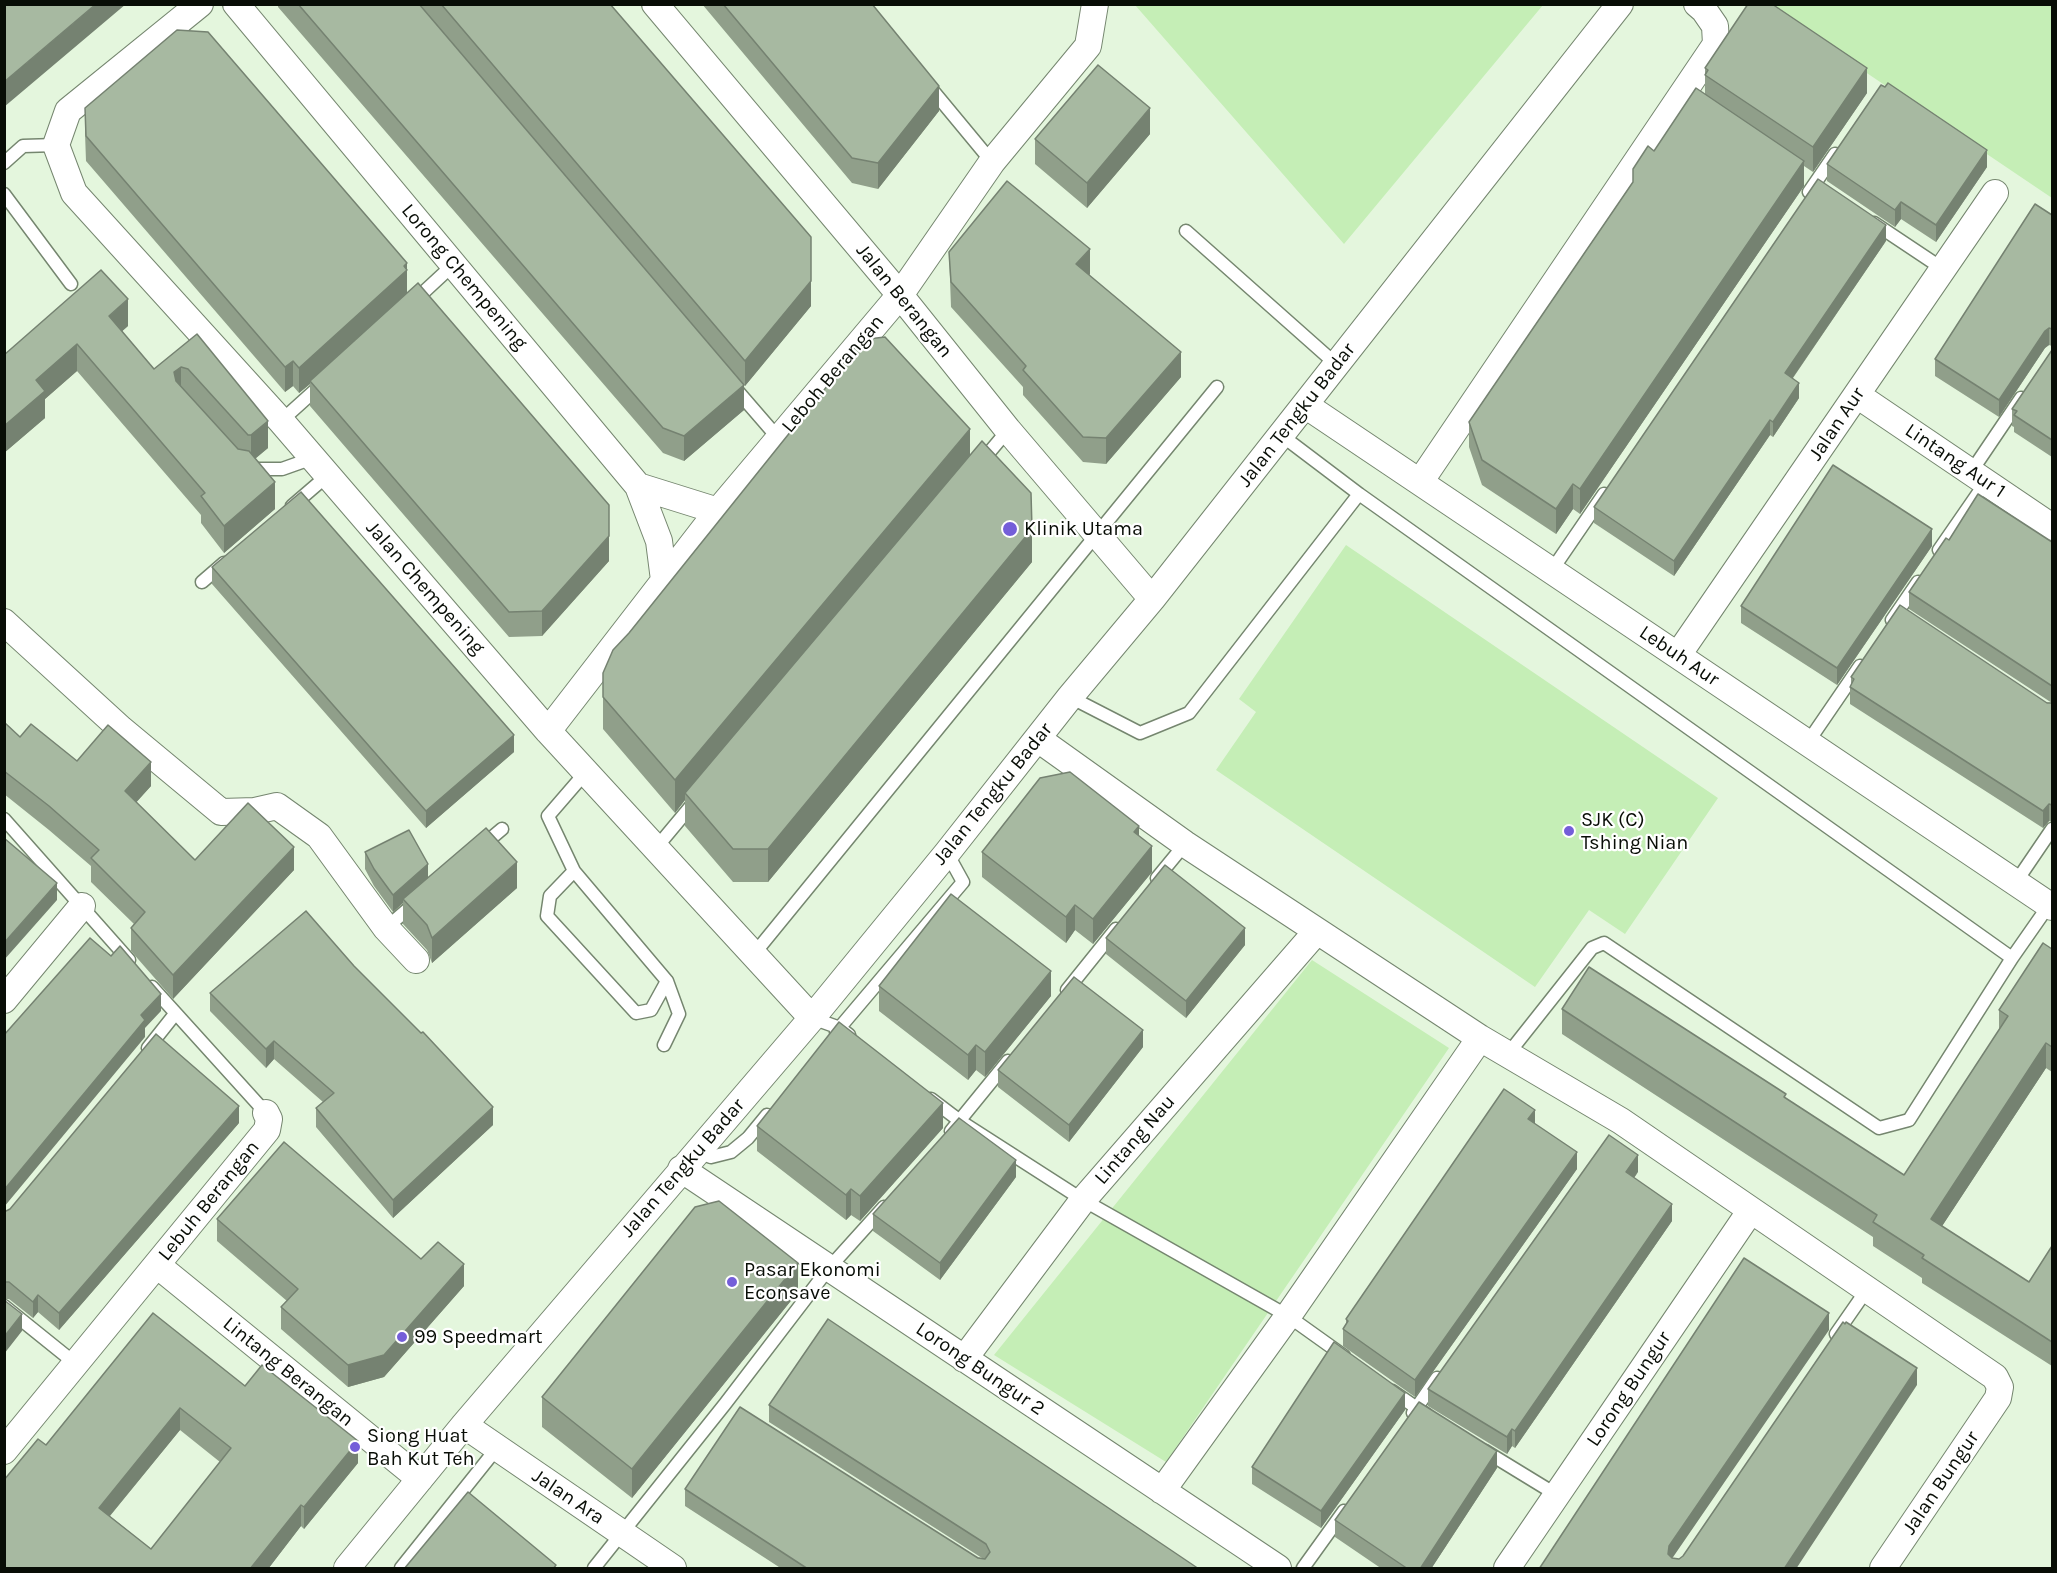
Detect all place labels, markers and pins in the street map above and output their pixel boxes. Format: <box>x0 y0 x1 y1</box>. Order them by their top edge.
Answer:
place label: Klinik Utama <box>1024 517 1143 541</box>
marker: Klinik Utama <box>1001 520 1019 538</box>
place label: SJK (C) Tshing Nian <box>1581 808 1688 855</box>
marker: SJK (C) Tshing Nian <box>1562 824 1576 838</box>
place label: Pasar Ekonomi Econsave <box>744 1258 881 1305</box>
marker: Pasar Ekonomi Econsave <box>725 1275 739 1289</box>
place label: 99 Speedmart <box>414 1325 543 1349</box>
marker: 99 Speedmart <box>395 1330 409 1344</box>
place label: Siong Huat Bah Kut Teh <box>367 1424 475 1471</box>
marker: Siong Huat Bah Kut Teh <box>348 1440 362 1454</box>

